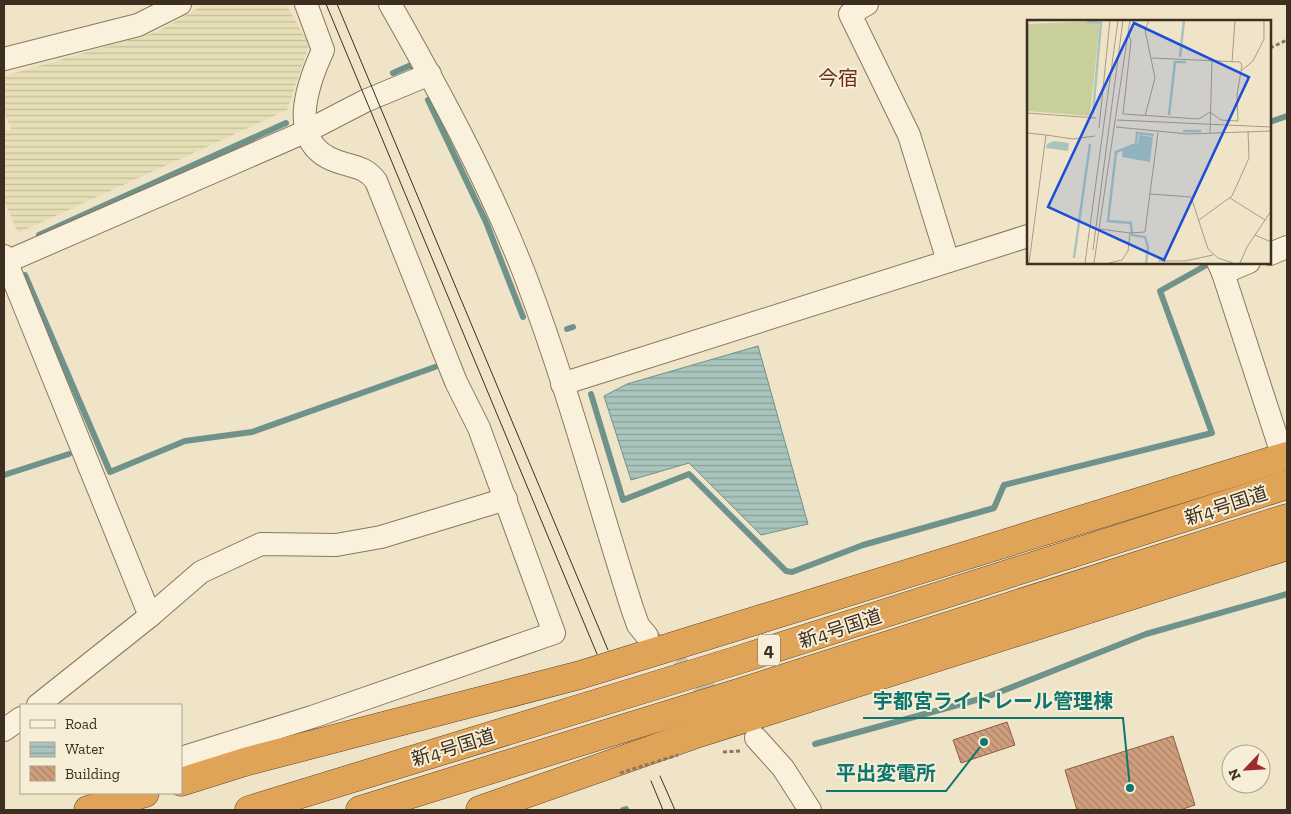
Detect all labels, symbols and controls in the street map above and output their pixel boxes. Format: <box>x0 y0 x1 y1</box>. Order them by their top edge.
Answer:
inset map <box>1027 20 1271 264</box>
district label: 今宿 <box>818 66 858 90</box>
street label: 新4号国道 <box>1182 481 1271 530</box>
street label: 新4号国道 <box>796 604 885 653</box>
road number: 4 <box>758 634 780 666</box>
callout: 宇都宮ライトレール管理棟 <box>863 683 1123 718</box>
text: 宇都宮ライトレール管理棟 <box>873 689 1113 713</box>
legend <box>20 704 182 794</box>
text: Road <box>65 715 98 733</box>
street label: 新4号国道 <box>409 724 498 771</box>
text: Water <box>65 740 105 758</box>
north arrow <box>1221 744 1271 794</box>
callout: 平出変電所 <box>826 756 946 791</box>
text: 平出変電所 <box>836 761 936 785</box>
text: Building <box>65 765 120 783</box>
text: N <box>1225 766 1245 783</box>

